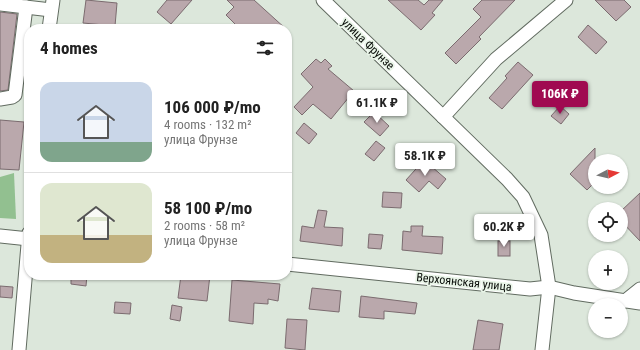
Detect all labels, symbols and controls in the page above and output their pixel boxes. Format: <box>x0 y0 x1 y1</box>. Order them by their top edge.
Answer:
street label: улица Фрунзе <box>339 15 398 73</box>
icon: filters <box>254 37 276 59</box>
text: 4 homes <box>40 38 98 58</box>
pin: 106K ₽ <box>527 81 593 115</box>
text: 106K ₽ <box>541 86 579 101</box>
pin: 61.1K ₽ <box>340 90 414 124</box>
text: 61.1K ₽ <box>356 95 398 110</box>
text: 106 000 ₽/mo <box>164 97 261 117</box>
icon: home <box>72 98 120 146</box>
text: 4 rooms · 132 m² <box>164 117 251 132</box>
text: улица Фрунзе <box>164 132 238 147</box>
pin: 58.1K ₽ <box>388 143 462 177</box>
text: 58.1K ₽ <box>404 148 446 163</box>
north arrow <box>588 154 628 194</box>
map controls <box>588 154 628 338</box>
text: 58 100 ₽/mo <box>164 198 252 218</box>
icon: home <box>72 199 120 247</box>
button: locate <box>588 202 628 242</box>
pin: 60.2K ₽ <box>467 214 541 248</box>
text: 2 rooms · 58 m² <box>164 218 245 233</box>
text: 60.2K ₽ <box>483 219 525 234</box>
text: улица Фрунзе <box>164 233 238 248</box>
button: + <box>588 250 628 290</box>
street label: Верхоянская улица <box>416 270 513 294</box>
button: − <box>588 298 628 338</box>

